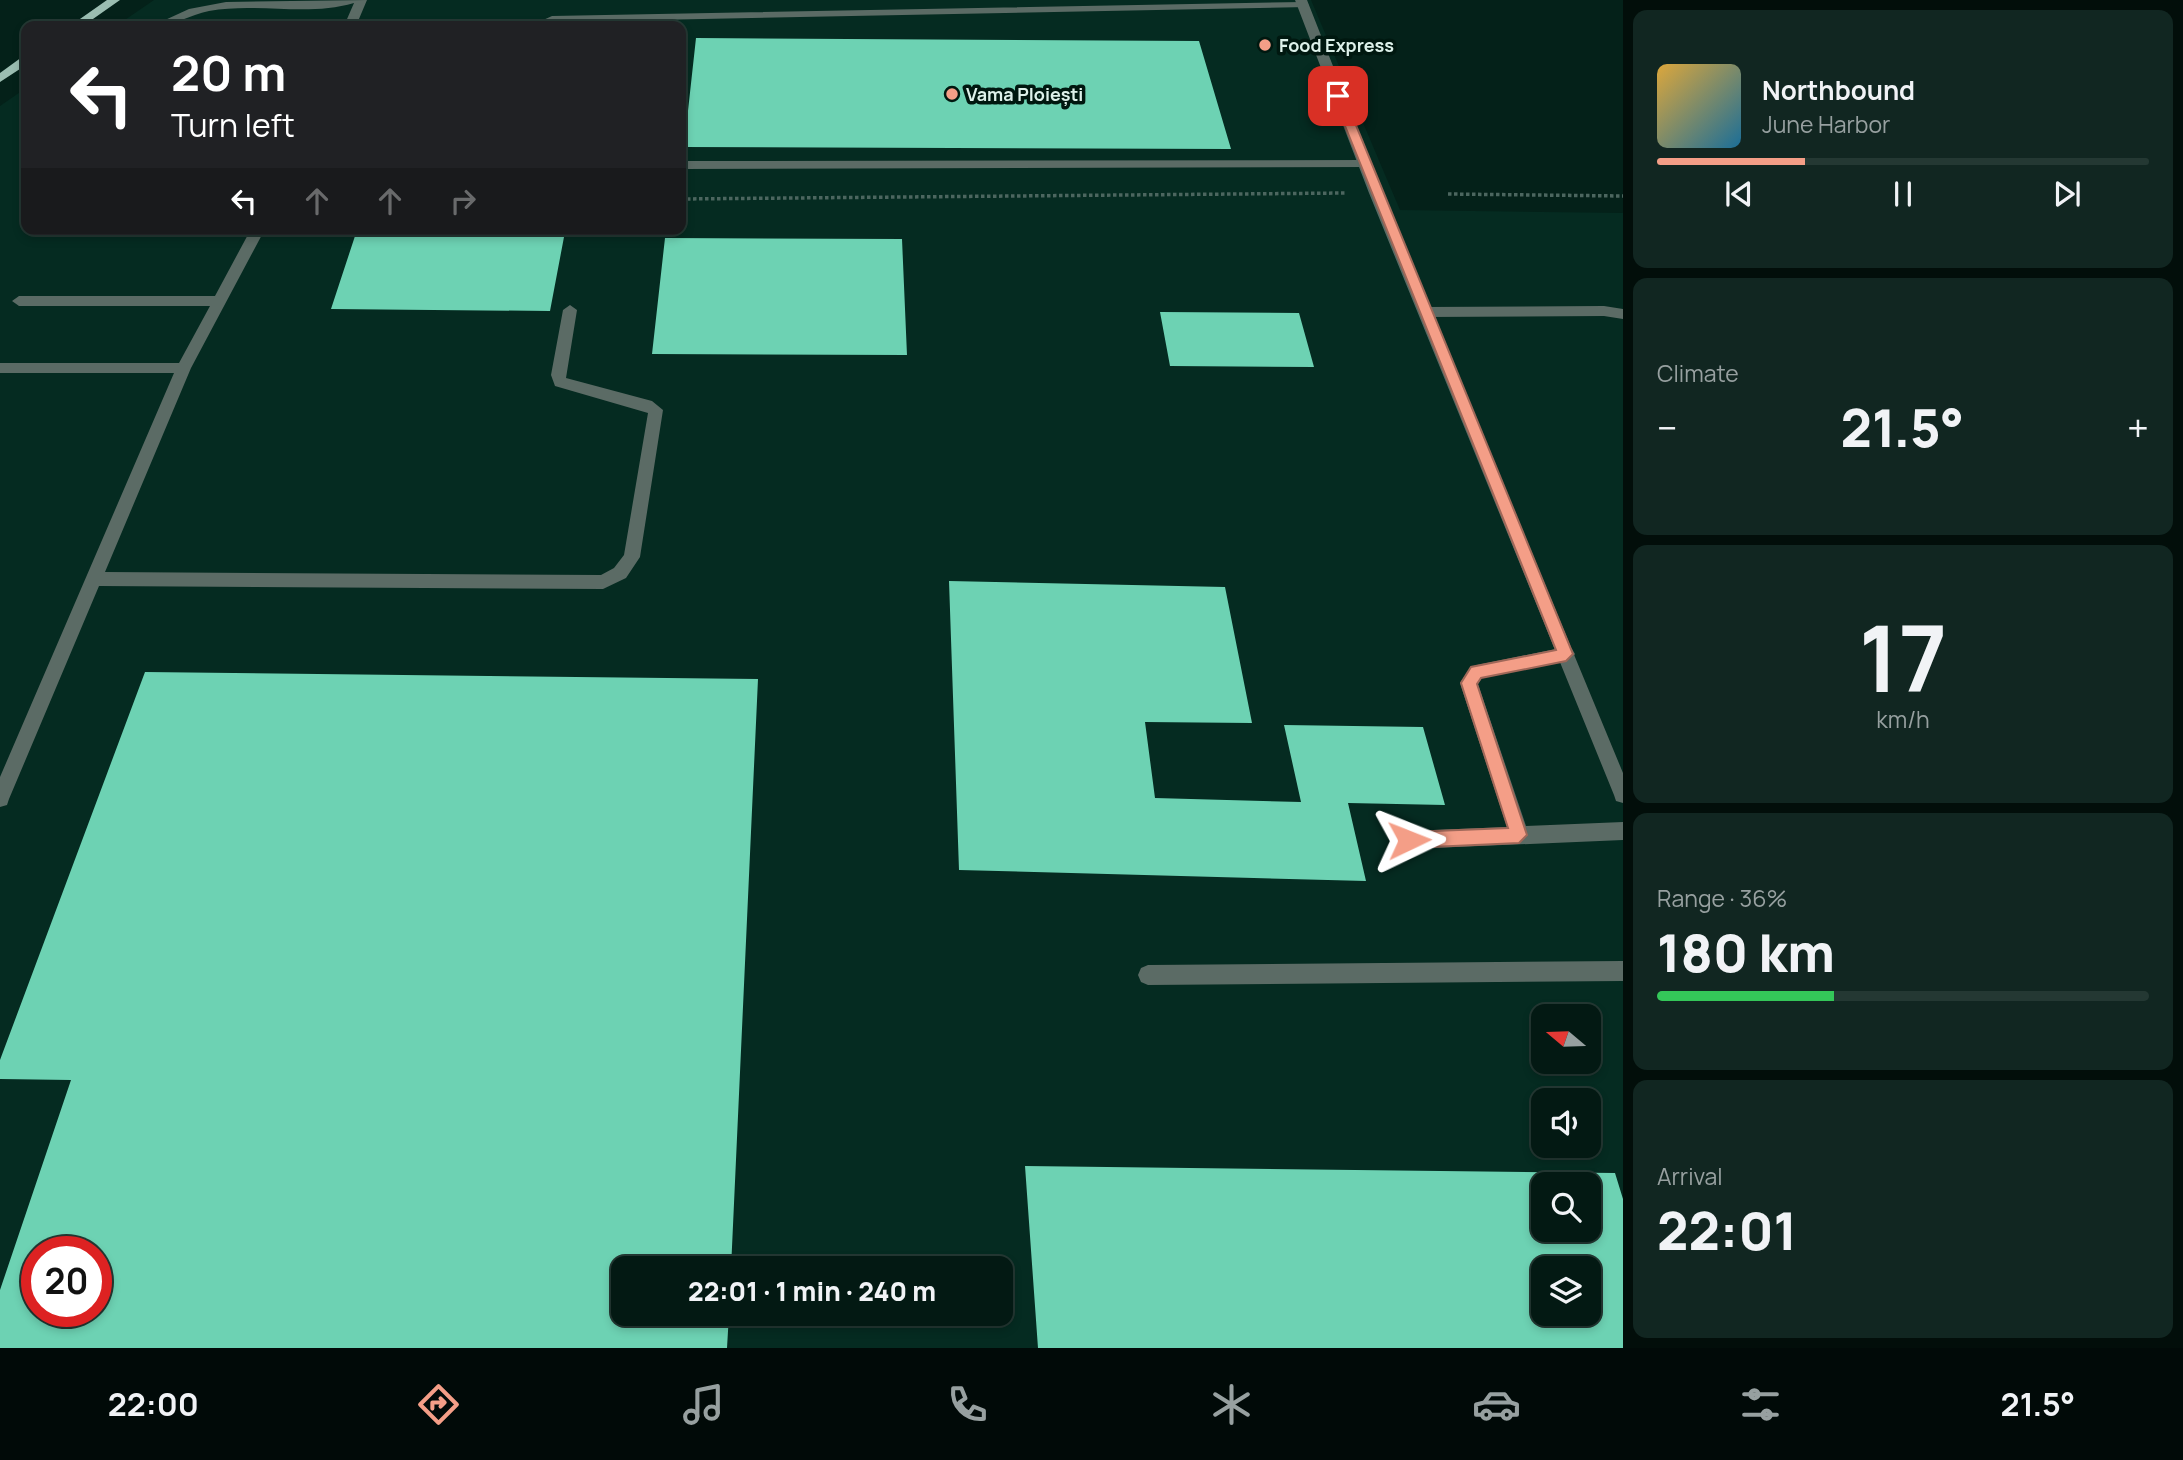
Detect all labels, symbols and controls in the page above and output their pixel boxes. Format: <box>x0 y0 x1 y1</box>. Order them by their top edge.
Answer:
place label: Food Express <box>1279 33 1394 57</box>
marker: Food Express <box>1257 37 1273 53</box>
text: 20 m <box>171 39 286 106</box>
icon: left <box>56 49 147 140</box>
pin <box>1308 66 1368 126</box>
text: Northbound <box>1762 72 1915 108</box>
icon: arrive <box>1319 77 1357 115</box>
place label: Vama Ploiești <box>966 82 1083 106</box>
marker: Vama Ploiești <box>944 86 960 102</box>
text: Turn left <box>171 103 295 147</box>
text: June Harbor <box>1762 108 1890 140</box>
icon: previous <box>1720 175 1758 213</box>
icon: pause <box>1884 175 1922 213</box>
icon: next <box>2048 175 2086 213</box>
icon: left <box>225 182 263 220</box>
icon: ahead <box>298 182 336 220</box>
icon: ahead <box>371 182 409 220</box>
icon: right <box>444 182 482 220</box>
text: Climate <box>1657 357 1739 389</box>
text: 21.5° <box>1841 392 1964 463</box>
text: − <box>1657 401 1678 453</box>
text: + <box>2127 401 2149 453</box>
text: 17 <box>1859 595 1947 719</box>
text: km/h <box>1876 703 1930 735</box>
position arrow <box>1372 803 1446 877</box>
text: Range · 36% <box>1657 882 1787 914</box>
text: 180 km <box>1657 917 1835 988</box>
north arrow <box>1531 1004 1601 1074</box>
map controls <box>1531 1004 1601 1326</box>
button: sound <box>1531 1088 1601 1158</box>
text: Arrival <box>1657 1160 1723 1192</box>
button: search <box>1531 1172 1601 1242</box>
text: 22:01 <box>1657 1195 1797 1266</box>
speed limit sign: 20 <box>21 1236 112 1327</box>
button: layers <box>1531 1256 1601 1326</box>
text: 22:01 · 1 min · 240 m <box>688 1273 936 1309</box>
icon: directions <box>414 1380 463 1429</box>
icon: music <box>679 1380 728 1429</box>
icon: phone <box>943 1380 992 1429</box>
icon: climate <box>1207 1380 1256 1429</box>
icon: car <box>1472 1380 1521 1429</box>
icon: filters <box>1736 1380 1785 1429</box>
text: 22:00 <box>108 1382 199 1426</box>
text: 21.5° <box>2001 1382 2075 1426</box>

